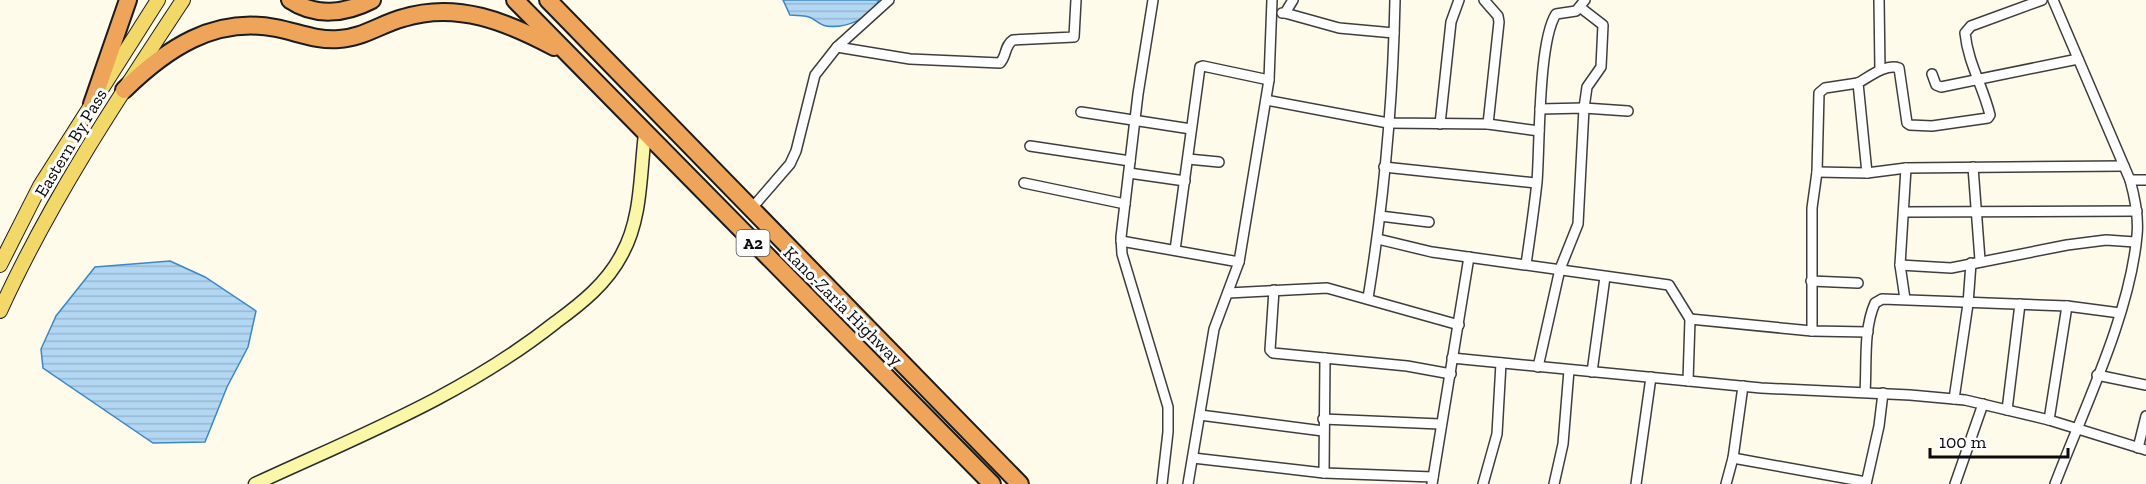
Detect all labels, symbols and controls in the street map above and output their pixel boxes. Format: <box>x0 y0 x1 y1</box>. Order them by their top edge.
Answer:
street label: Eastern By Pass <box>30 85 112 201</box>
road number: A2 <box>736 230 770 256</box>
street label: Kano-Zaria Highway <box>779 242 908 371</box>
scale bar <box>1930 421 2068 459</box>
text: 100 m <box>1939 431 1987 453</box>

